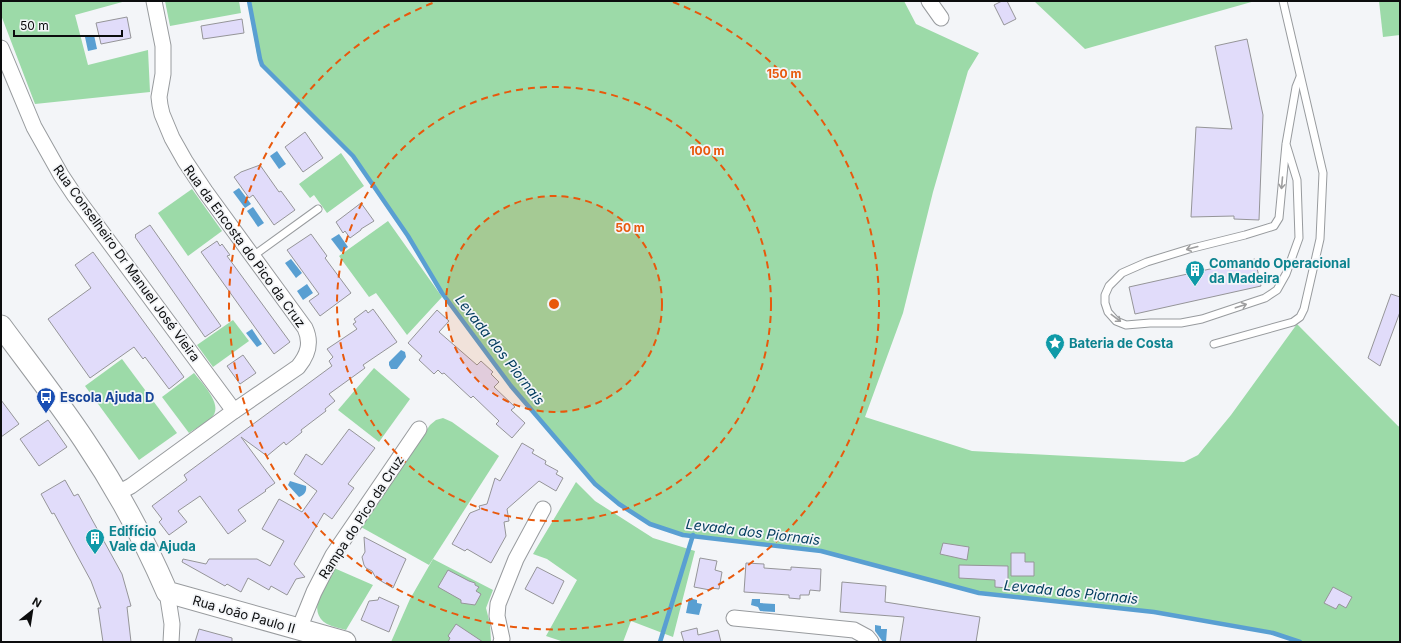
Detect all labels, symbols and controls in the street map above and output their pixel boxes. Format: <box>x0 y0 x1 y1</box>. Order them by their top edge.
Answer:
scale bar <box>14 12 122 38</box>
text: 50 m <box>20 18 49 33</box>
text: 150 m <box>767 66 801 81</box>
text: 100 m <box>689 143 725 158</box>
street label: Rua Conselheiro Dr Manuel José Vieira <box>50 162 204 364</box>
street label: Rua da Encosta do Pico da Cruz <box>181 162 309 330</box>
one-way arrow <box>1279 176 1286 189</box>
text: 50 m <box>615 220 645 235</box>
one-way arrow <box>1186 245 1199 252</box>
place label: Comando Operacional da Madeira <box>1209 255 1350 286</box>
building icon: Comando Operacional da Madeira <box>1184 259 1206 287</box>
water label: Levada dos Piornais <box>452 291 549 408</box>
centre of rings <box>547 297 561 311</box>
one-way arrow <box>1235 302 1248 309</box>
one-way arrow <box>1110 314 1121 323</box>
place icon: Bateria de Costa <box>1044 332 1066 360</box>
place label: Bateria de Costa <box>1069 335 1173 351</box>
bus stop icon: Escola Ajuda D <box>35 386 57 414</box>
place label: Escola Ajuda D <box>60 389 154 405</box>
street label: Rampa do Pico da Cruz <box>315 452 407 582</box>
water label: Levada dos Piornais <box>685 515 821 548</box>
place label: Edifício Vale da Ajuda <box>109 523 196 554</box>
building icon: Edifício Vale da Ajuda <box>84 527 106 555</box>
water label: Levada dos Piornais <box>1003 576 1139 607</box>
north arrow <box>12 591 52 631</box>
street label: Rua João Paulo II <box>191 592 297 636</box>
text: N <box>30 594 44 610</box>

